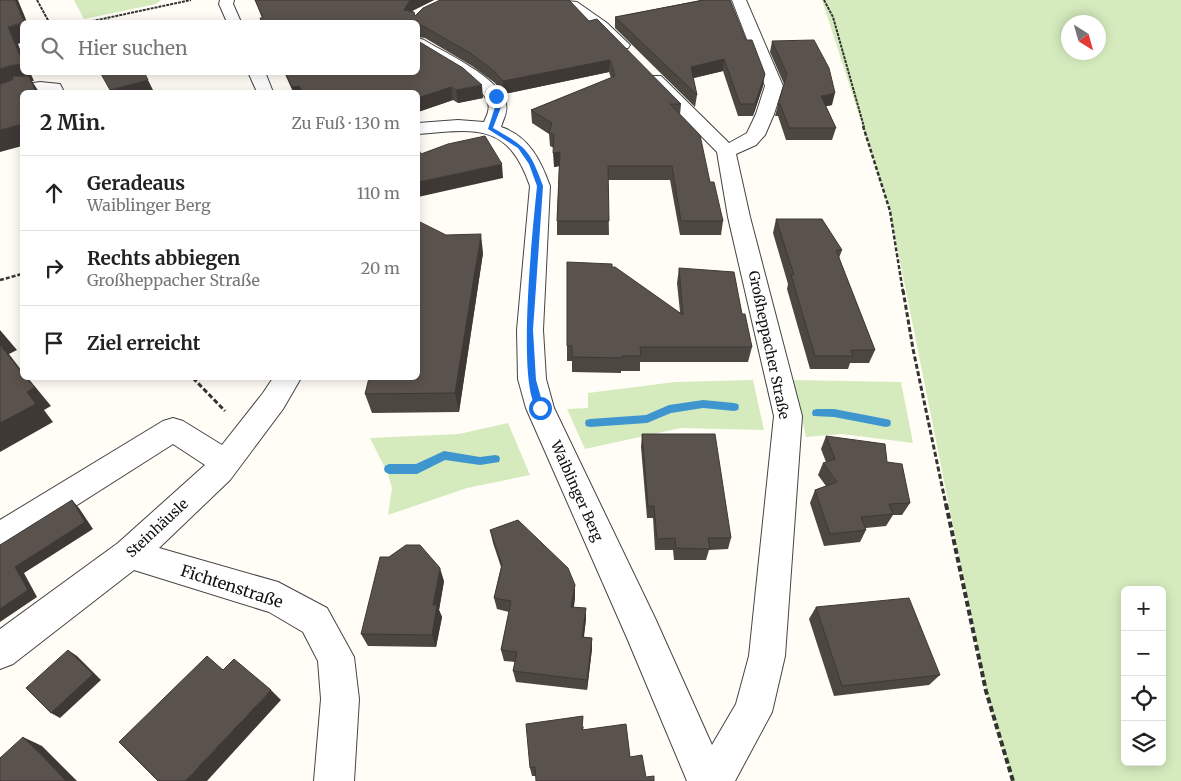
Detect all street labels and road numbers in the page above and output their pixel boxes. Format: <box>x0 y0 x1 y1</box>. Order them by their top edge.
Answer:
street label: Großheppacher Straße <box>744 269 794 421</box>
street label: Waiblinger Berg <box>546 437 607 545</box>
street label: Steinhäusle <box>122 495 192 561</box>
street label: Fichtenstraße <box>178 560 286 612</box>

